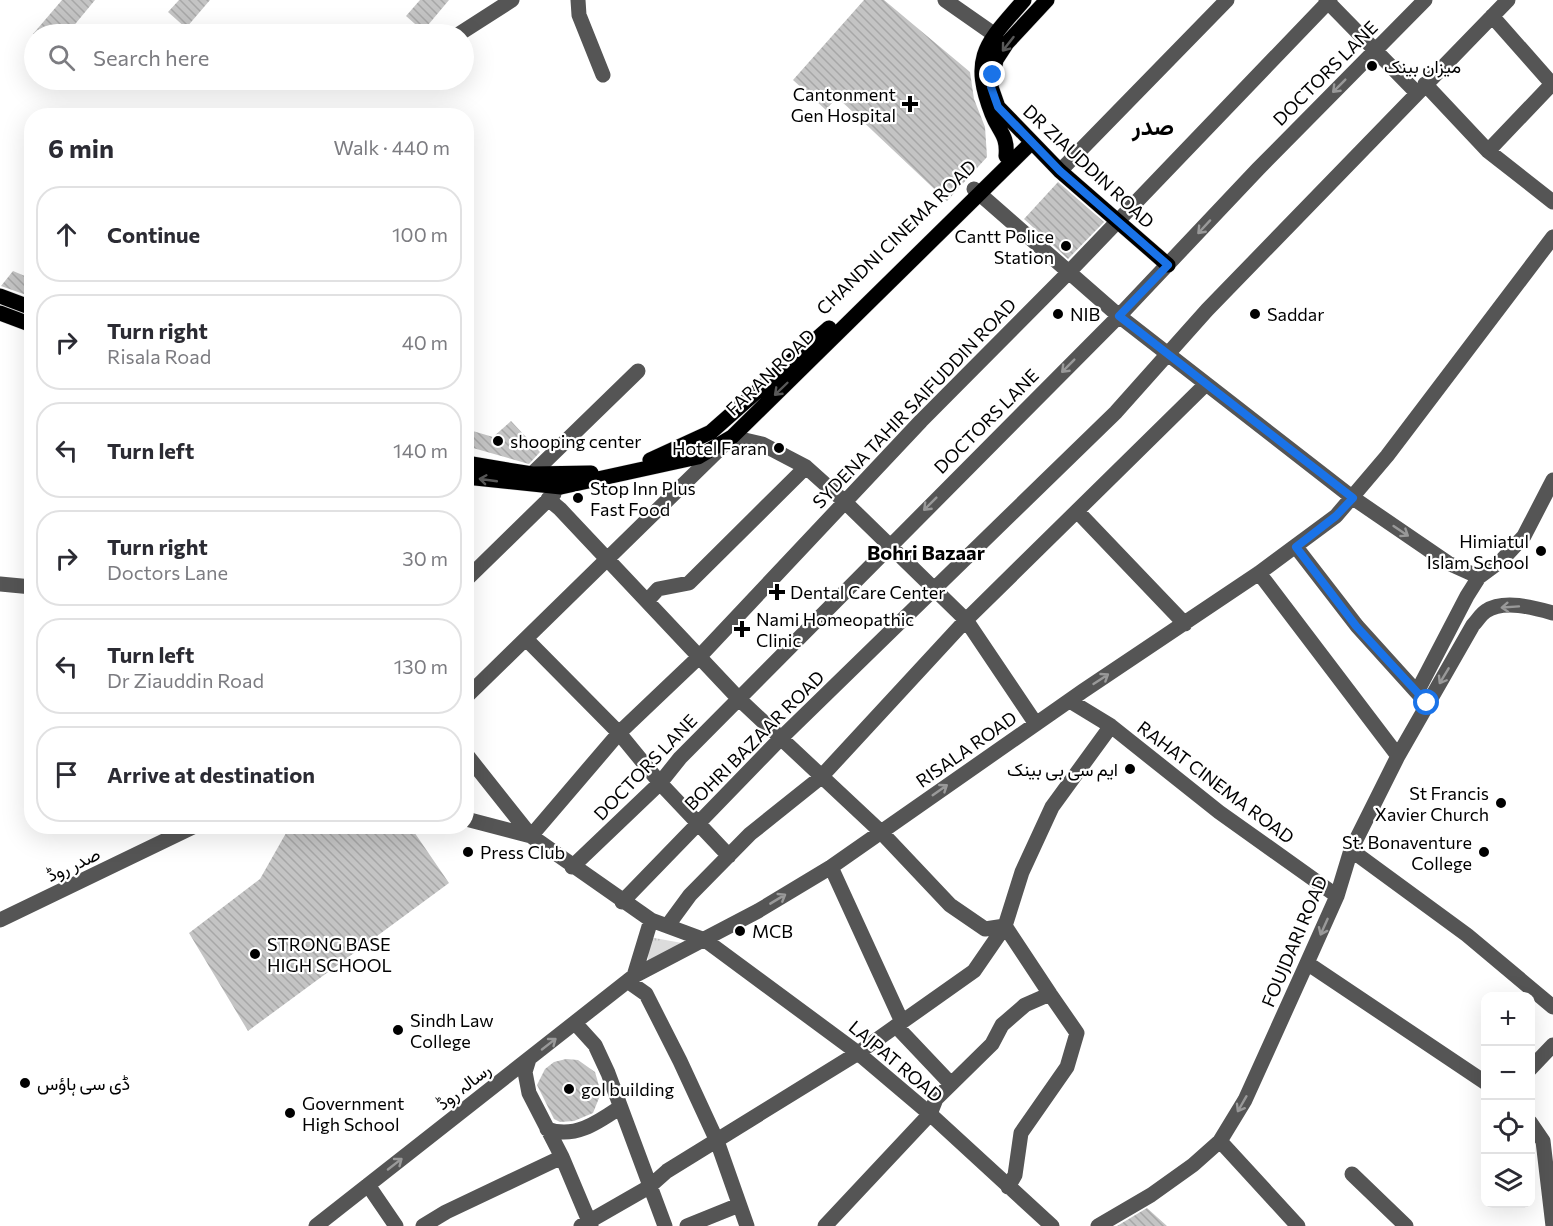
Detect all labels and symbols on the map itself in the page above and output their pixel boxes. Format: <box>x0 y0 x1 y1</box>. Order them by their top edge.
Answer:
street label: DOCTORS LANE <box>1268 16 1382 130</box>
one-way arrow <box>1002 35 1014 51</box>
place label: میزان بینک <box>1384 55 1461 78</box>
marker: میزان بینک <box>1365 59 1379 73</box>
route end <box>979 61 1005 87</box>
one-way arrow <box>1332 79 1347 94</box>
place label: Cantonment Gen Hospital <box>791 83 896 126</box>
marker: Cantonment Gen Hospital <box>901 95 919 113</box>
street label: DR ZIAUDDIN ROAD <box>1019 100 1159 232</box>
district label: صدر <box>1131 111 1174 142</box>
street label: CHANDNI CINEMA ROAD <box>812 155 980 319</box>
one-way arrow <box>1197 219 1211 234</box>
place label: Cantt Police Station <box>954 225 1054 268</box>
marker: Cantt Police Station <box>1059 239 1073 253</box>
street label: SYDENA TAHIR SAIFUDDIN ROAD <box>808 293 1020 513</box>
place label: NIB <box>1070 303 1100 325</box>
place label: Saddar <box>1267 303 1324 325</box>
marker: NIB <box>1051 307 1065 321</box>
marker: Saddar <box>1248 307 1262 321</box>
street label: FARAN ROAD <box>721 324 819 420</box>
one-way arrow <box>1061 359 1075 374</box>
street label: DOCTORS LANE <box>929 364 1043 478</box>
one-way arrow <box>773 382 788 396</box>
place label: shooping center <box>510 430 641 452</box>
marker: shooping center <box>491 434 505 448</box>
place label: Hotel Faran <box>672 437 767 459</box>
marker: Hotel Faran <box>772 441 786 455</box>
one-way arrow <box>479 474 499 485</box>
place label: Stop Inn Plus Fast Food <box>590 477 696 520</box>
marker: Stop Inn Plus Fast Food <box>571 491 585 505</box>
one-way arrow <box>922 497 937 511</box>
one-way arrow <box>1393 525 1409 537</box>
place label: Himiatul Islam School <box>1427 530 1529 573</box>
district label: Bohri Bazaar <box>867 540 985 564</box>
marker: Himiatul Islam School <box>1534 544 1548 558</box>
place label: Dental Care Center <box>790 581 946 603</box>
marker: Dental Care Center <box>768 583 786 601</box>
one-way arrow <box>1501 601 1520 612</box>
place label: Nami Homeopathic Clinic <box>756 608 914 651</box>
marker: Nami Homeopathic Clinic <box>733 620 751 638</box>
street label: BOHRI BAZAAR ROAD <box>680 666 828 814</box>
one-way arrow <box>1437 667 1449 684</box>
one-way arrow <box>1092 673 1109 686</box>
route start <box>1413 689 1439 715</box>
street label: RISALA ROAD <box>911 706 1021 792</box>
street label: DOCTORS LANE <box>589 709 701 825</box>
street label: RAHAT CINEMA ROAD <box>1133 716 1299 848</box>
place label: ایم سی بی بینک <box>1007 758 1118 782</box>
marker: ایم سی بی بینک <box>1123 762 1137 776</box>
place label: St Francis Xavier Church <box>1375 782 1489 825</box>
one-way arrow <box>932 784 948 796</box>
marker: St Francis Xavier Church <box>1494 796 1508 810</box>
place label: St. Bonaventure College <box>1342 831 1472 874</box>
place label: Press Club <box>480 841 565 863</box>
street label: صدر روڈ <box>43 842 104 887</box>
marker: Press Club <box>461 845 475 859</box>
marker: St. Bonaventure College <box>1477 845 1491 859</box>
street label: FOUJDARI ROAD <box>1256 872 1332 1010</box>
one-way arrow <box>769 892 786 904</box>
one-way arrow <box>1317 917 1329 935</box>
place label: MCB <box>752 920 793 942</box>
marker: MCB <box>733 924 747 938</box>
place label: STRONG BASE HIGH SCHOOL <box>267 933 392 976</box>
marker: STRONG BASE HIGH SCHOOL <box>248 947 262 961</box>
place label: Sindh Law College <box>410 1009 494 1052</box>
street label: LAJPAT ROAD <box>845 1015 947 1107</box>
marker: Sindh Law College <box>391 1023 405 1037</box>
one-way arrow <box>540 1037 556 1050</box>
street label: رسالہ روڈ <box>431 1058 495 1115</box>
place label: ڈی سی ہاؤس <box>37 1072 130 1096</box>
marker: ڈی سی ہاؤس <box>18 1076 32 1090</box>
place label: gol building <box>581 1078 675 1100</box>
marker: gol building <box>562 1082 576 1096</box>
place label: Government High School <box>302 1092 404 1135</box>
one-way arrow <box>1236 1095 1248 1112</box>
marker: Government High School <box>283 1106 297 1120</box>
one-way arrow <box>387 1158 403 1171</box>

